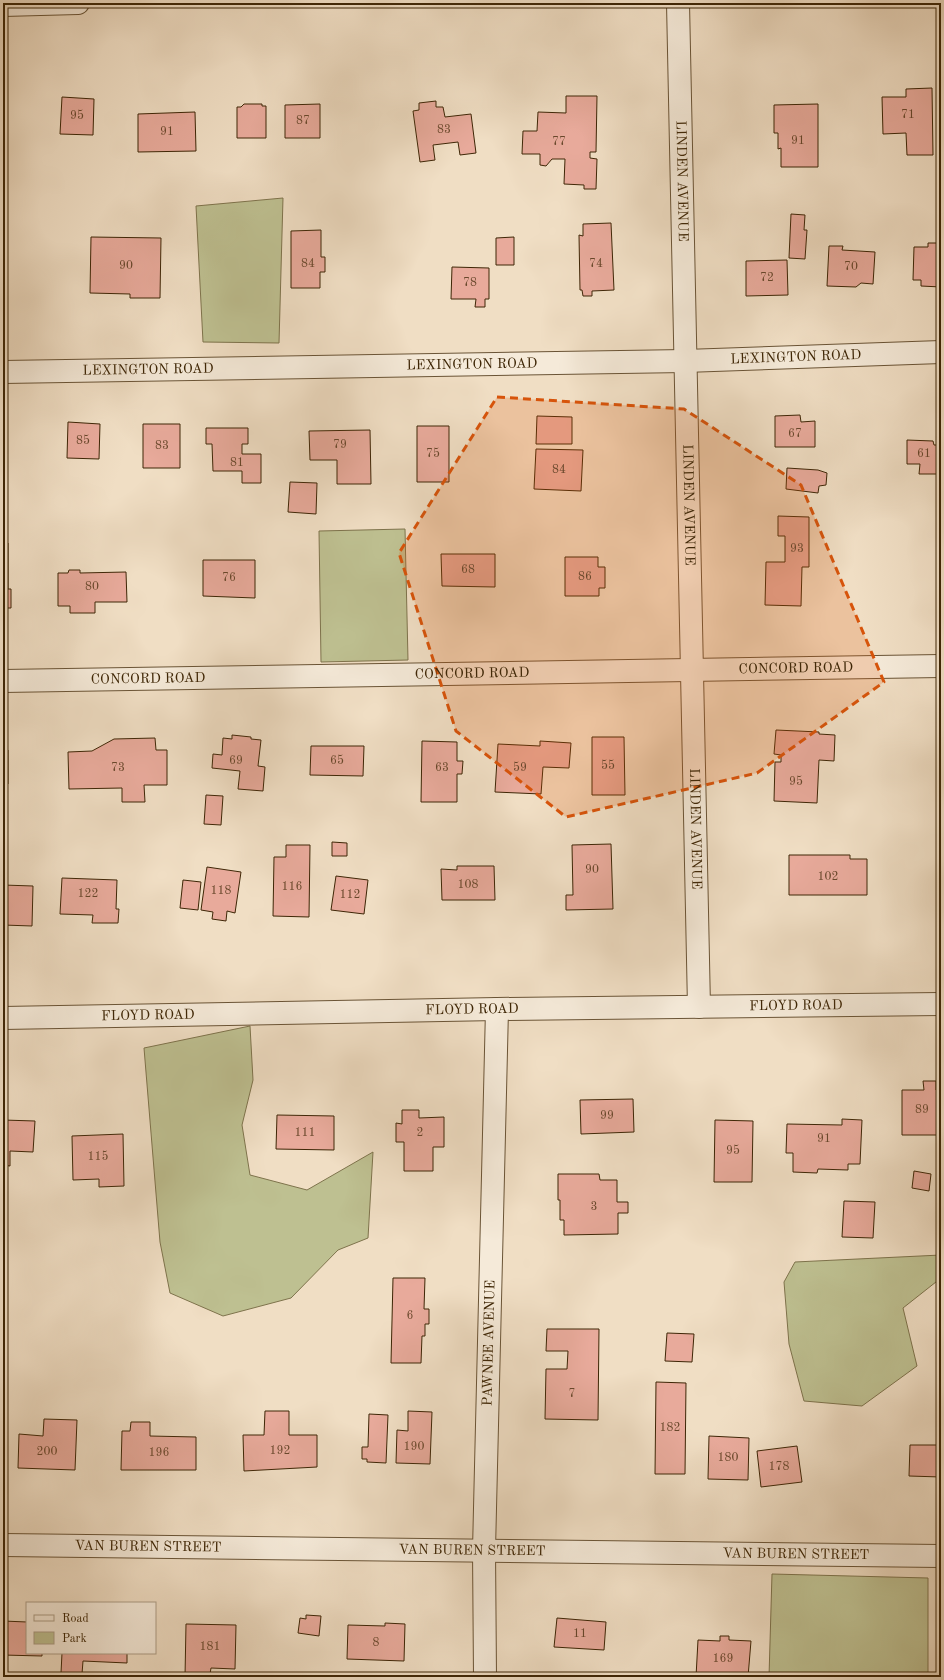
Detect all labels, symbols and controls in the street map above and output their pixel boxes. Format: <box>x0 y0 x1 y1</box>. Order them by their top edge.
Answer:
house number: 95 <box>70 109 84 122</box>
house number: 71 <box>901 109 915 121</box>
house number: 87 <box>296 115 310 127</box>
street label: LINDEN AVENUE <box>673 120 690 242</box>
house number: 83 <box>437 124 451 136</box>
house number: 91 <box>160 126 174 138</box>
house number: 91 <box>791 135 805 147</box>
house number: 77 <box>552 136 566 148</box>
house number: 84 <box>301 258 315 270</box>
house number: 74 <box>589 258 603 270</box>
house number: 90 <box>119 260 133 272</box>
house number: 70 <box>844 261 858 273</box>
house number: 72 <box>760 272 774 284</box>
house number: 78 <box>463 277 477 289</box>
street label: LEXINGTON ROAD <box>730 348 862 366</box>
street label: LEXINGTON ROAD <box>406 356 538 372</box>
street label: LEXINGTON ROAD <box>82 362 214 378</box>
house number: 67 <box>788 428 802 440</box>
house number: 85 <box>76 434 90 447</box>
house number: 79 <box>333 439 347 451</box>
house number: 83 <box>155 440 169 452</box>
street label: LINDEN AVENUE <box>680 444 697 566</box>
house number: 75 <box>426 447 440 460</box>
house number: 61 <box>917 448 931 460</box>
house number: 81 <box>230 457 244 469</box>
house number: 84 <box>552 464 566 476</box>
house number: 93 <box>790 543 804 555</box>
house number: 68 <box>461 564 475 576</box>
house number: 86 <box>578 571 592 583</box>
house number: 76 <box>222 572 236 584</box>
house number: 80 <box>85 581 99 593</box>
street label: CONCORD ROAD <box>738 660 853 676</box>
street label: CONCORD ROAD <box>414 666 529 681</box>
street label: CONCORD ROAD <box>91 671 206 687</box>
house number: 65 <box>330 754 344 767</box>
house number: 69 <box>229 755 243 767</box>
house number: 55 <box>601 759 615 772</box>
house number: 59 <box>513 761 527 774</box>
house number: 73 <box>111 762 125 774</box>
house number: 63 <box>435 762 449 774</box>
street label: LINDEN AVENUE <box>687 768 704 890</box>
house number: 95 <box>789 775 803 788</box>
house number: 90 <box>585 864 599 876</box>
house number: 102 <box>818 871 838 883</box>
house number: 108 <box>458 879 478 891</box>
house number: 116 <box>282 881 302 893</box>
house number: 118 <box>211 885 231 897</box>
house number: 122 <box>78 888 98 900</box>
house number: 112 <box>340 889 360 901</box>
street label: FLOYD ROAD <box>749 998 843 1013</box>
street label: FLOYD ROAD <box>425 1002 519 1017</box>
street label: FLOYD ROAD <box>101 1008 195 1023</box>
house number: 89 <box>915 1104 929 1116</box>
house number: 99 <box>600 1110 614 1122</box>
house number: 111 <box>295 1127 315 1139</box>
house number: 2 <box>417 1127 423 1139</box>
house number: 91 <box>817 1133 831 1145</box>
house number: 95 <box>726 1144 740 1157</box>
house number: 115 <box>88 1150 108 1163</box>
house number: 3 <box>591 1201 597 1213</box>
street label: PAWNEE AVENUE <box>480 1280 497 1406</box>
house number: 6 <box>407 1310 414 1322</box>
house number: 7 <box>569 1388 575 1400</box>
house number: 182 <box>660 1422 680 1434</box>
house number: 190 <box>404 1441 424 1453</box>
house number: 192 <box>270 1445 290 1457</box>
house number: 200 <box>37 1446 57 1458</box>
house number: 196 <box>149 1447 169 1459</box>
house number: 180 <box>718 1452 738 1464</box>
house number: 178 <box>769 1461 789 1473</box>
street label: VAN BUREN STREET <box>74 1539 222 1555</box>
street label: VAN BUREN STREET <box>398 1543 546 1558</box>
street label: VAN BUREN STREET <box>722 1546 869 1562</box>
legend <box>26 1602 156 1654</box>
text: Road <box>62 1613 89 1625</box>
house number: 11 <box>573 1628 587 1640</box>
text: Park <box>62 1633 87 1645</box>
house number: 8 <box>373 1637 380 1649</box>
house number: 181 <box>200 1641 220 1653</box>
house number: 169 <box>713 1653 733 1665</box>

